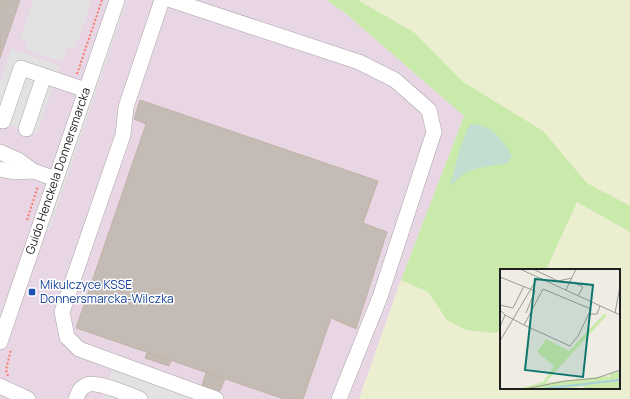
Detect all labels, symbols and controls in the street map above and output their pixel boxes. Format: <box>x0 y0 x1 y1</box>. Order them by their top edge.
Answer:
street label: Guido Henckela Donnersmarcka <box>21 85 94 257</box>
inset map <box>500 269 620 389</box>
place label: Mikulczyce KSSE Donnersmarcka-Wilczka <box>40 276 174 307</box>
marker: Mikulczyce KSSE Donnersmarcka-Wilczka <box>27 287 37 297</box>

